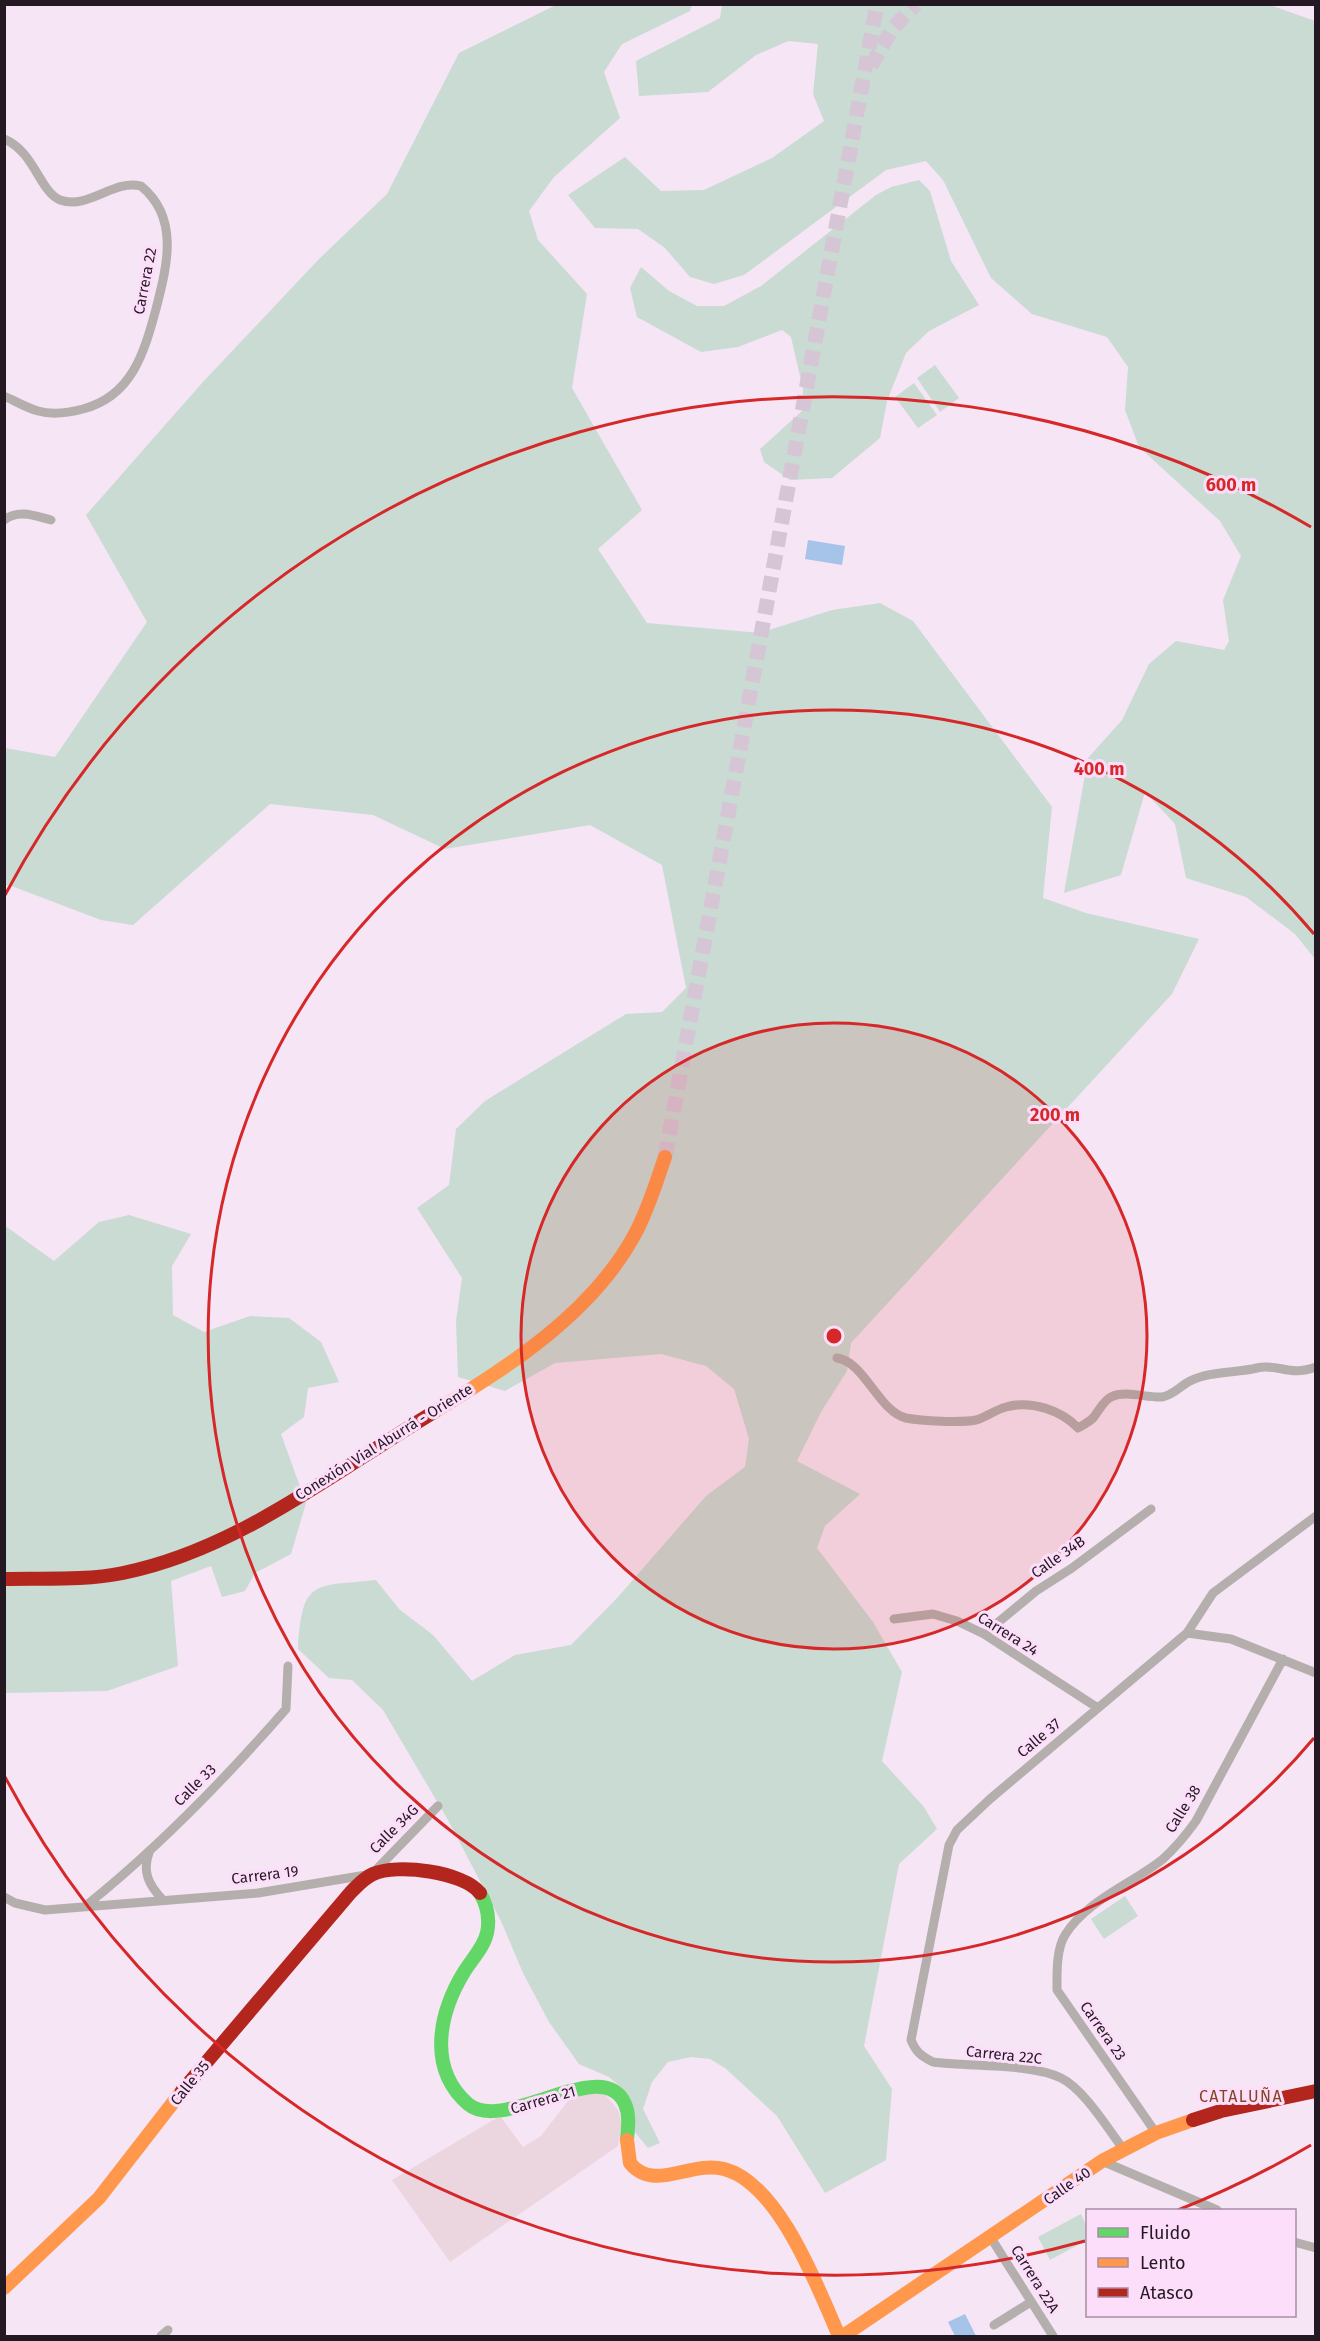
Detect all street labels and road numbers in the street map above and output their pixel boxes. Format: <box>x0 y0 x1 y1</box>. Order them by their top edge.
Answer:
street label: Carrera 22 <box>130 246 160 316</box>
street label: Conexión Vial Aburrá - Oriente <box>292 1380 476 1504</box>
street label: Calle 34B <box>1028 1532 1088 1582</box>
street label: Carrera 24 <box>974 1608 1042 1660</box>
street label: Calle 37 <box>1014 1714 1065 1761</box>
street label: Calle 33 <box>170 1760 220 1810</box>
street label: Calle 38 <box>1161 1782 1205 1836</box>
street label: Calle 34G <box>366 1801 422 1857</box>
street label: Carrera 19 <box>230 1862 300 1888</box>
street label: Carrera 23 <box>1076 1998 1130 2064</box>
street label: Carrera 22C <box>965 2042 1043 2068</box>
street label: Calle 35 <box>167 2057 213 2109</box>
street label: Carrera 21 <box>508 2082 578 2118</box>
street label: Calle 40 <box>1040 2163 1094 2209</box>
street label: Carrera 22A <box>1007 2242 1063 2317</box>

